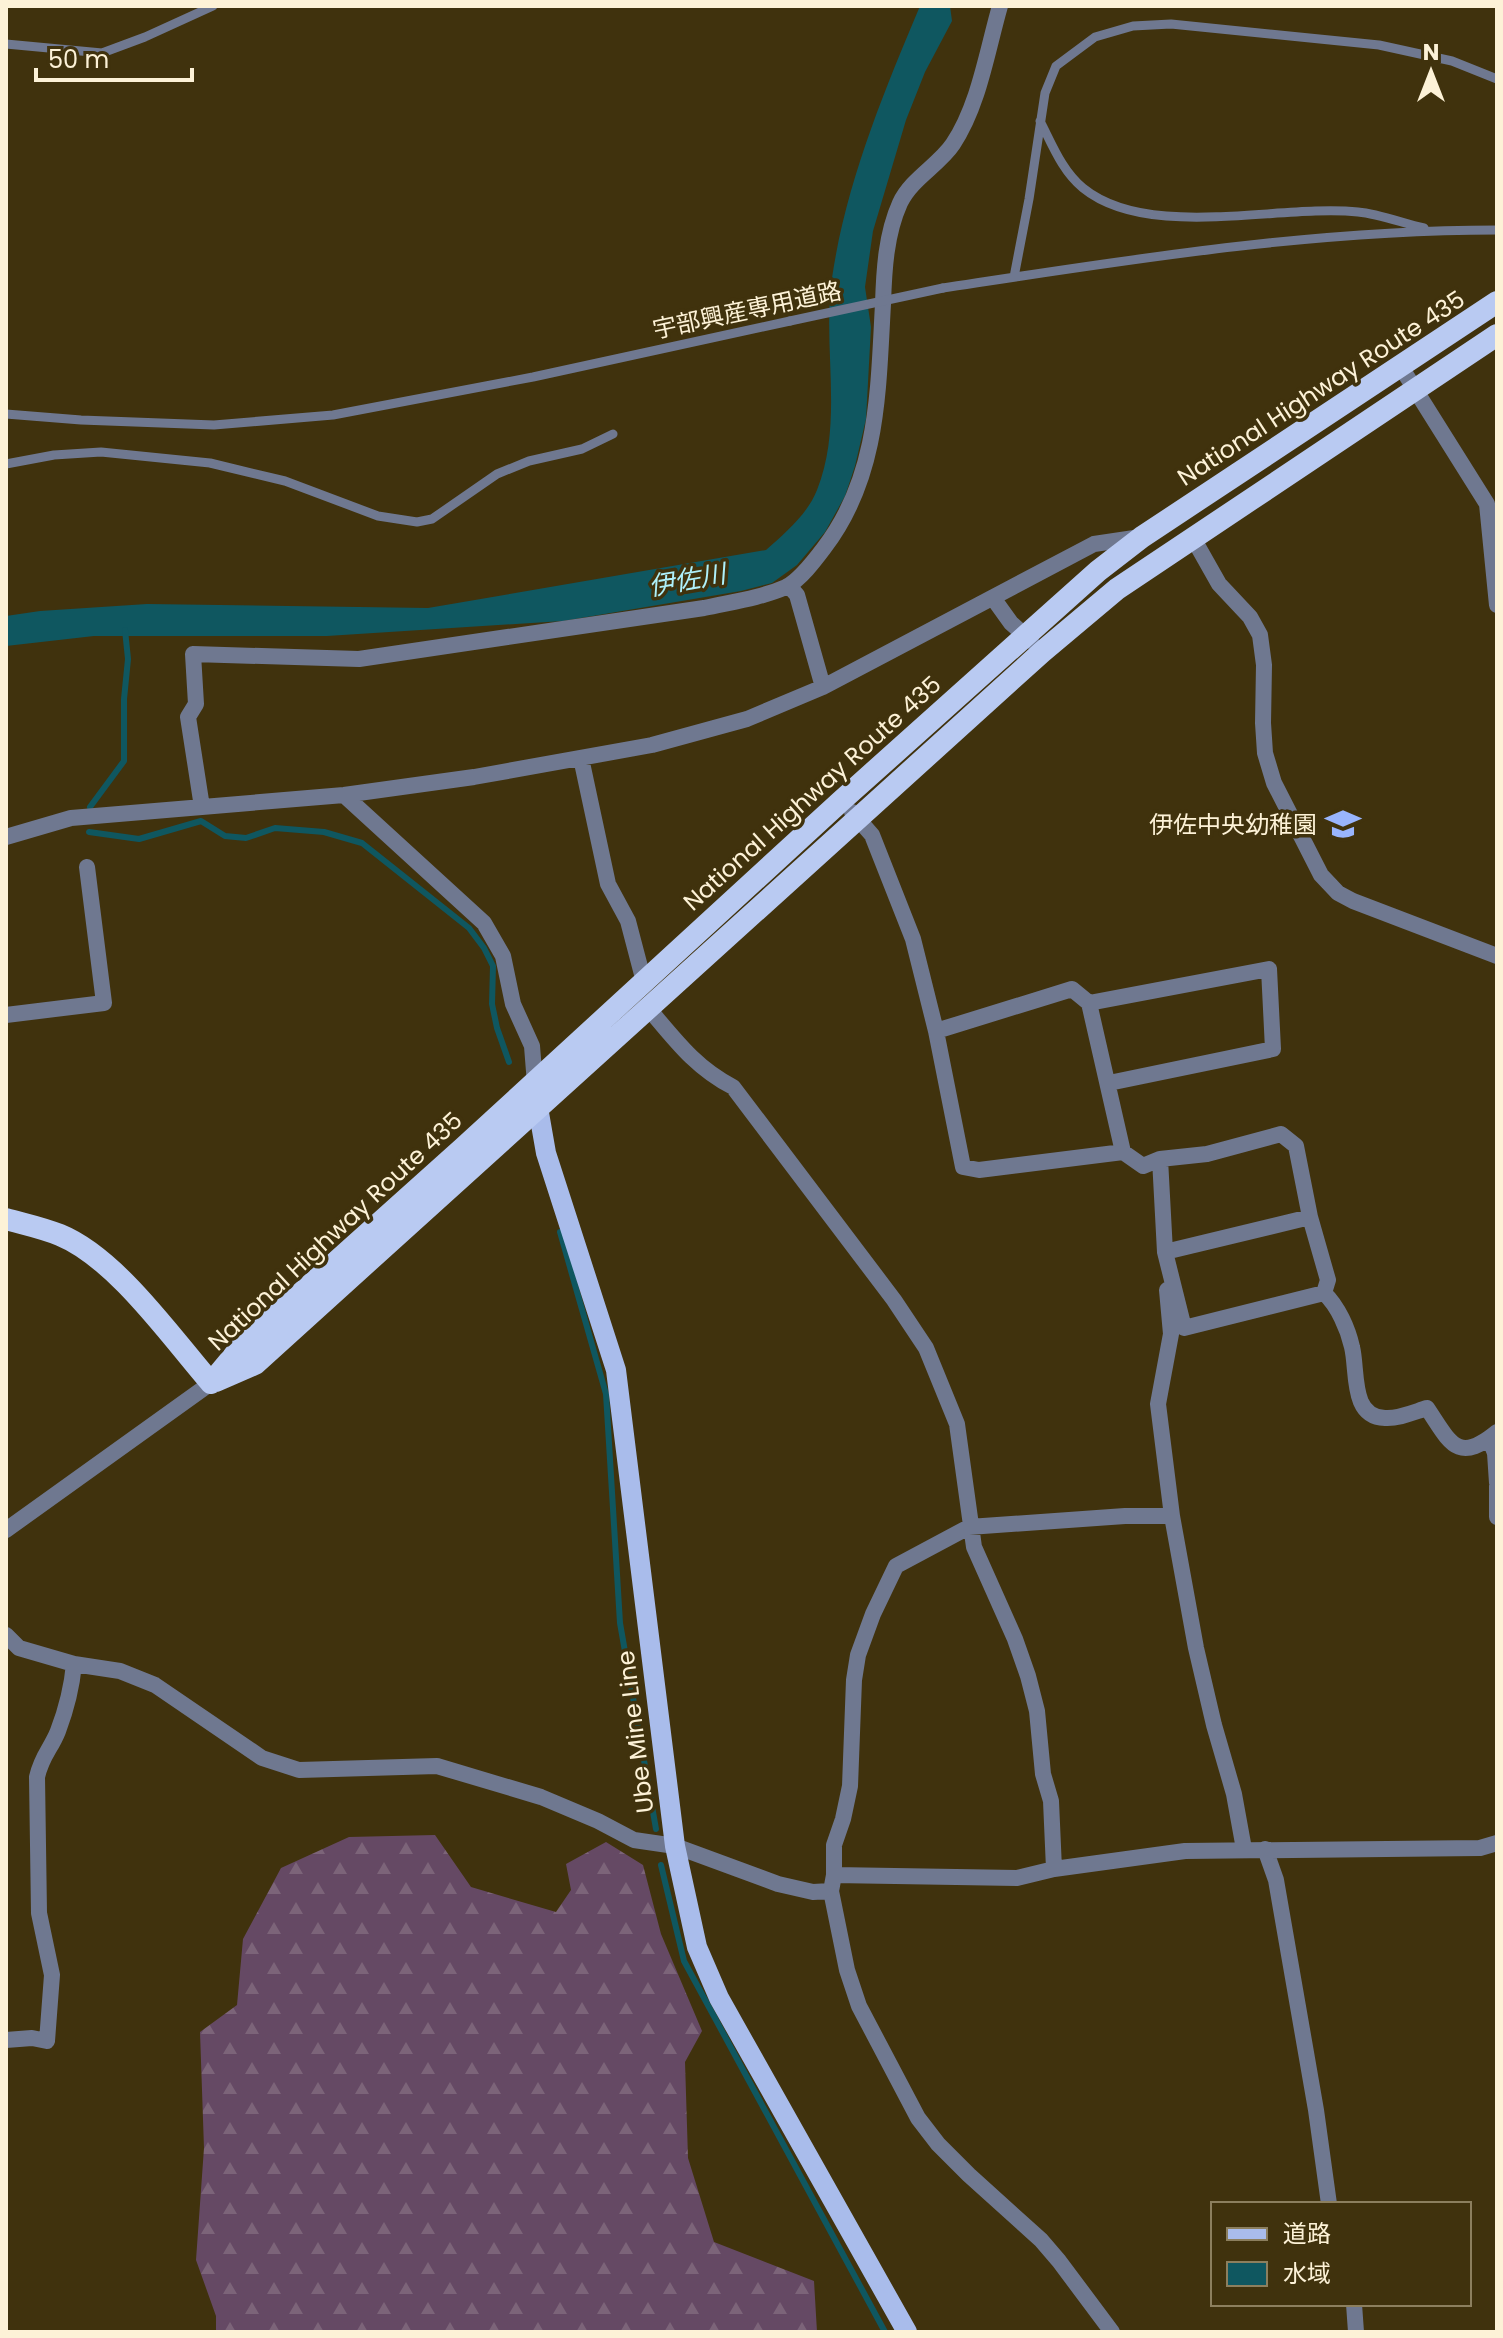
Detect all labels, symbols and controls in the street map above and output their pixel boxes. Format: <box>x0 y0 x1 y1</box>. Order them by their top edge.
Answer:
scale bar <box>36 32 192 82</box>
north arrow <box>1391 32 1471 112</box>
text: N <box>1423 37 1439 68</box>
text: 50 m <box>48 43 109 76</box>
street label: 宇部興産専用道路 <box>650 274 844 346</box>
street label: National Highway Route 435 <box>1171 283 1471 493</box>
water label: 伊佐川 <box>645 555 731 605</box>
street label: National Highway Route 435 <box>676 668 948 918</box>
school or university icon: 伊佐中央幼稚園 <box>1324 805 1362 843</box>
place label: 伊佐中央幼稚園 <box>1149 808 1317 841</box>
street label: National Highway Route 435 <box>201 1104 469 1358</box>
street label: Ube Mine Line <box>609 1649 661 1815</box>
legend <box>1211 2202 1471 2306</box>
text: 道路 <box>1283 2217 1331 2250</box>
text: 水域 <box>1283 2257 1331 2290</box>

